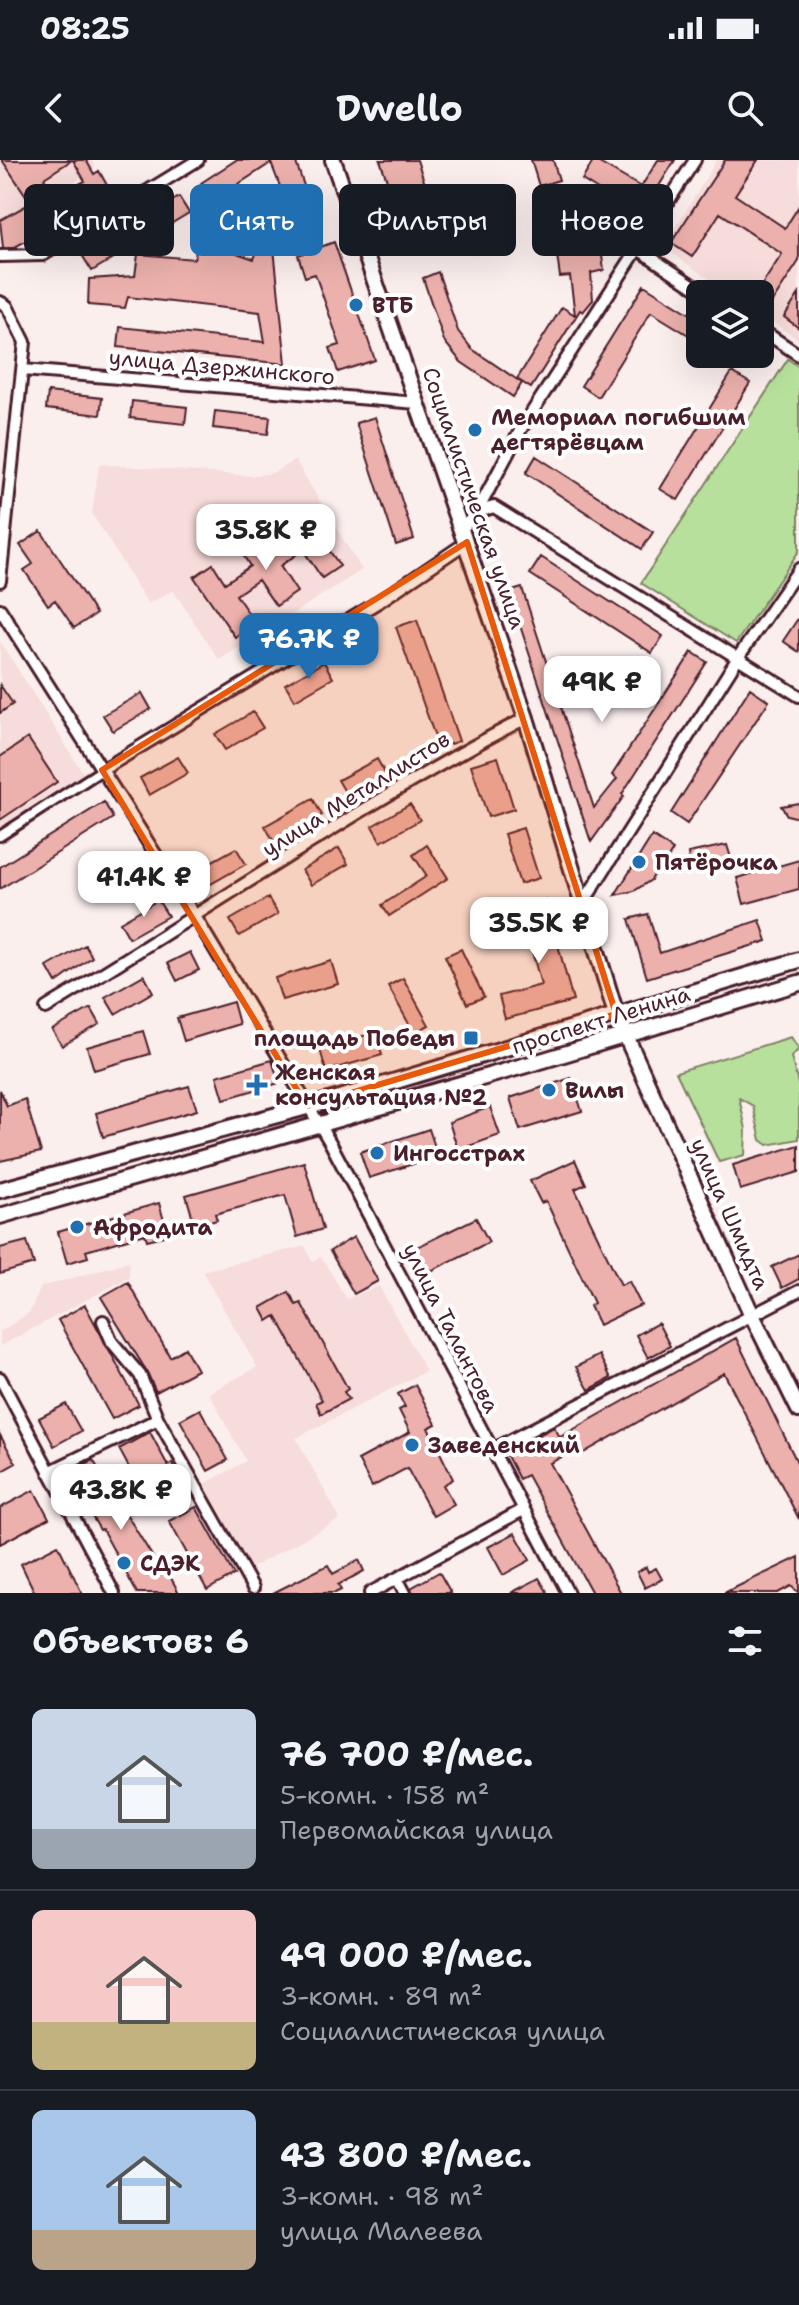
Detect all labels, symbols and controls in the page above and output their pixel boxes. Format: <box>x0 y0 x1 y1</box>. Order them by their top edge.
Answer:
text: 08:25 <box>40 8 130 49</box>
text: Dwello <box>336 84 463 133</box>
icon: back <box>32 86 76 130</box>
icon: search <box>723 86 767 130</box>
chip: Купить <box>24 184 174 256</box>
chip: Снять <box>190 184 323 256</box>
chip: Фильтры <box>339 184 516 256</box>
chip: Новое <box>532 184 673 256</box>
map controls <box>686 280 774 368</box>
button: layers <box>686 280 774 368</box>
place label: ВТБ <box>372 291 414 320</box>
marker: ВТБ <box>347 296 365 314</box>
street label: улица Дзержинского <box>108 343 336 391</box>
street label: Социалистическая улица <box>416 363 533 633</box>
place label: Мемориал погибшим дегтярёвцам <box>491 403 745 457</box>
marker: Мемориал погибшим дегтярёвцам <box>466 421 484 439</box>
pin: 35.8K ₽ <box>192 504 340 572</box>
text: 35.8K ₽ <box>214 512 318 547</box>
pin: 76.7K ₽ <box>235 613 383 681</box>
text: 76.7K ₽ <box>257 621 361 656</box>
pin: 49K ₽ <box>546 656 658 724</box>
text: 49K ₽ <box>562 664 642 699</box>
street label: улица Металлистов <box>257 724 455 864</box>
place label: Пятёрочка <box>655 848 778 877</box>
pin: 41.4K ₽ <box>70 851 218 919</box>
marker: Пятёрочка <box>630 853 648 871</box>
text: 41.4K ₽ <box>96 859 192 894</box>
pin: 35.5K ₽ <box>465 897 613 965</box>
text: 35.5K ₽ <box>488 905 590 940</box>
street label: проспект Ленина <box>508 979 694 1061</box>
place label: площадь Победы <box>254 1024 455 1053</box>
marker: площадь Победы <box>462 1029 480 1047</box>
place label: Женская консультация №2 <box>275 1058 487 1112</box>
marker: Женская консультация №2 <box>246 1074 268 1096</box>
place label: Вилы <box>565 1076 624 1105</box>
marker: Вилы <box>540 1081 558 1099</box>
street label: улица Шмидта <box>684 1134 777 1295</box>
place label: Ингосстрах <box>393 1139 525 1168</box>
marker: Ингосстрах <box>368 1144 386 1162</box>
place label: Афродита <box>93 1213 212 1242</box>
marker: Афродита <box>68 1218 86 1236</box>
street label: улица Талантова <box>396 1238 506 1418</box>
place label: Заведенский <box>428 1431 580 1460</box>
marker: Заведенский <box>403 1436 421 1454</box>
pin: 43.8K ₽ <box>47 1464 195 1532</box>
text: 43.8K ₽ <box>69 1472 173 1507</box>
place label: СДЭК <box>140 1549 200 1578</box>
marker: СДЭК <box>115 1554 133 1572</box>
text: Объектов: 6 <box>32 1618 249 1664</box>
icon: filters <box>723 1619 767 1663</box>
text: 76 700 ₽/мес. <box>280 1731 533 1777</box>
icon: home <box>96 1741 192 1837</box>
text: 5-комн. · 158 m² <box>280 1777 490 1812</box>
text: Первомайская улица <box>280 1812 553 1847</box>
text: 49 000 ₽/мес. <box>280 1932 533 1978</box>
icon: home <box>96 1942 192 2038</box>
text: 3-комн. · 89 m² <box>280 1978 483 2013</box>
text: Социалистическая улица <box>280 2013 605 2048</box>
text: 43 800 ₽/мес. <box>280 2132 532 2178</box>
icon: home <box>96 2142 192 2238</box>
text: 3-комн. · 98 m² <box>280 2178 483 2213</box>
text: улица Малеева <box>280 2213 482 2248</box>

